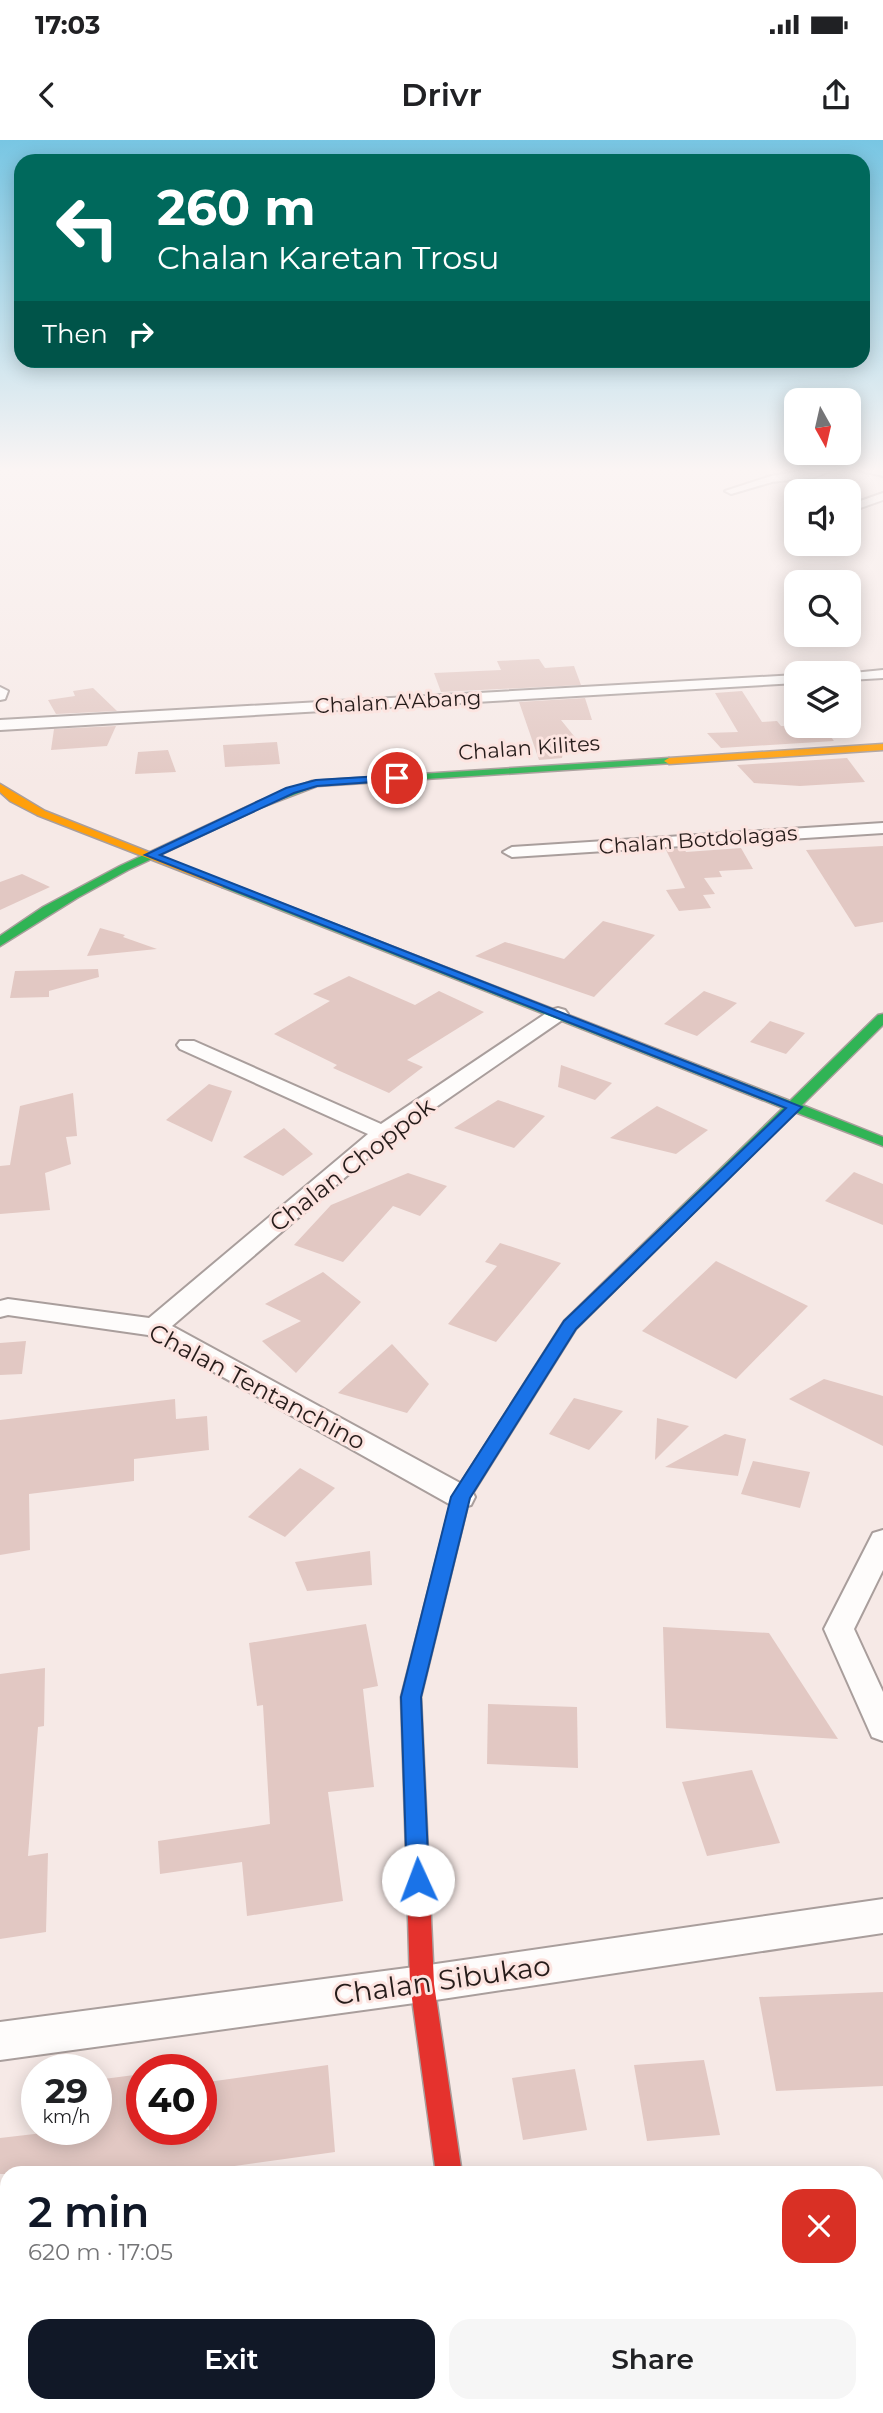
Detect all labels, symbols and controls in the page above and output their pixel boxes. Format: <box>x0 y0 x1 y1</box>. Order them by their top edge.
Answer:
text: 17:03 <box>35 9 100 41</box>
text: Drivr <box>401 75 482 114</box>
icon: back <box>28 76 66 114</box>
icon: share <box>817 76 855 114</box>
text: 260 m <box>157 178 316 237</box>
icon: left <box>42 182 133 273</box>
text: Chalan Karetan Trosu <box>157 238 499 277</box>
icon: right <box>122 315 160 353</box>
text: Then <box>42 318 108 350</box>
north arrow <box>784 388 861 466</box>
map controls <box>784 388 861 738</box>
button: sound <box>784 479 861 556</box>
button: search <box>784 570 861 647</box>
button: layers <box>784 661 861 738</box>
street label: Chalan A'Abang <box>314 685 482 718</box>
street label: Chalan Kilites <box>457 730 601 765</box>
pin <box>367 748 427 808</box>
icon: arrive <box>378 759 416 797</box>
street label: Chalan Botdolagas <box>598 820 798 859</box>
street label: Chalan Choppok <box>264 1091 440 1238</box>
street label: Chalan Tentanchino <box>144 1317 370 1456</box>
position arrow <box>381 1843 455 1917</box>
street label: Chalan Sibukao <box>331 1948 553 2012</box>
speed limit sign: 40 <box>126 2054 217 2145</box>
text: 29 <box>45 2069 88 2112</box>
text: km/h <box>42 2106 91 2128</box>
text: 2 min <box>28 2186 149 2238</box>
button: close <box>782 2189 856 2263</box>
text: 620 m · 17:05 <box>28 2238 173 2266</box>
button: Exit <box>28 2319 435 2399</box>
button: Share <box>449 2319 856 2399</box>

